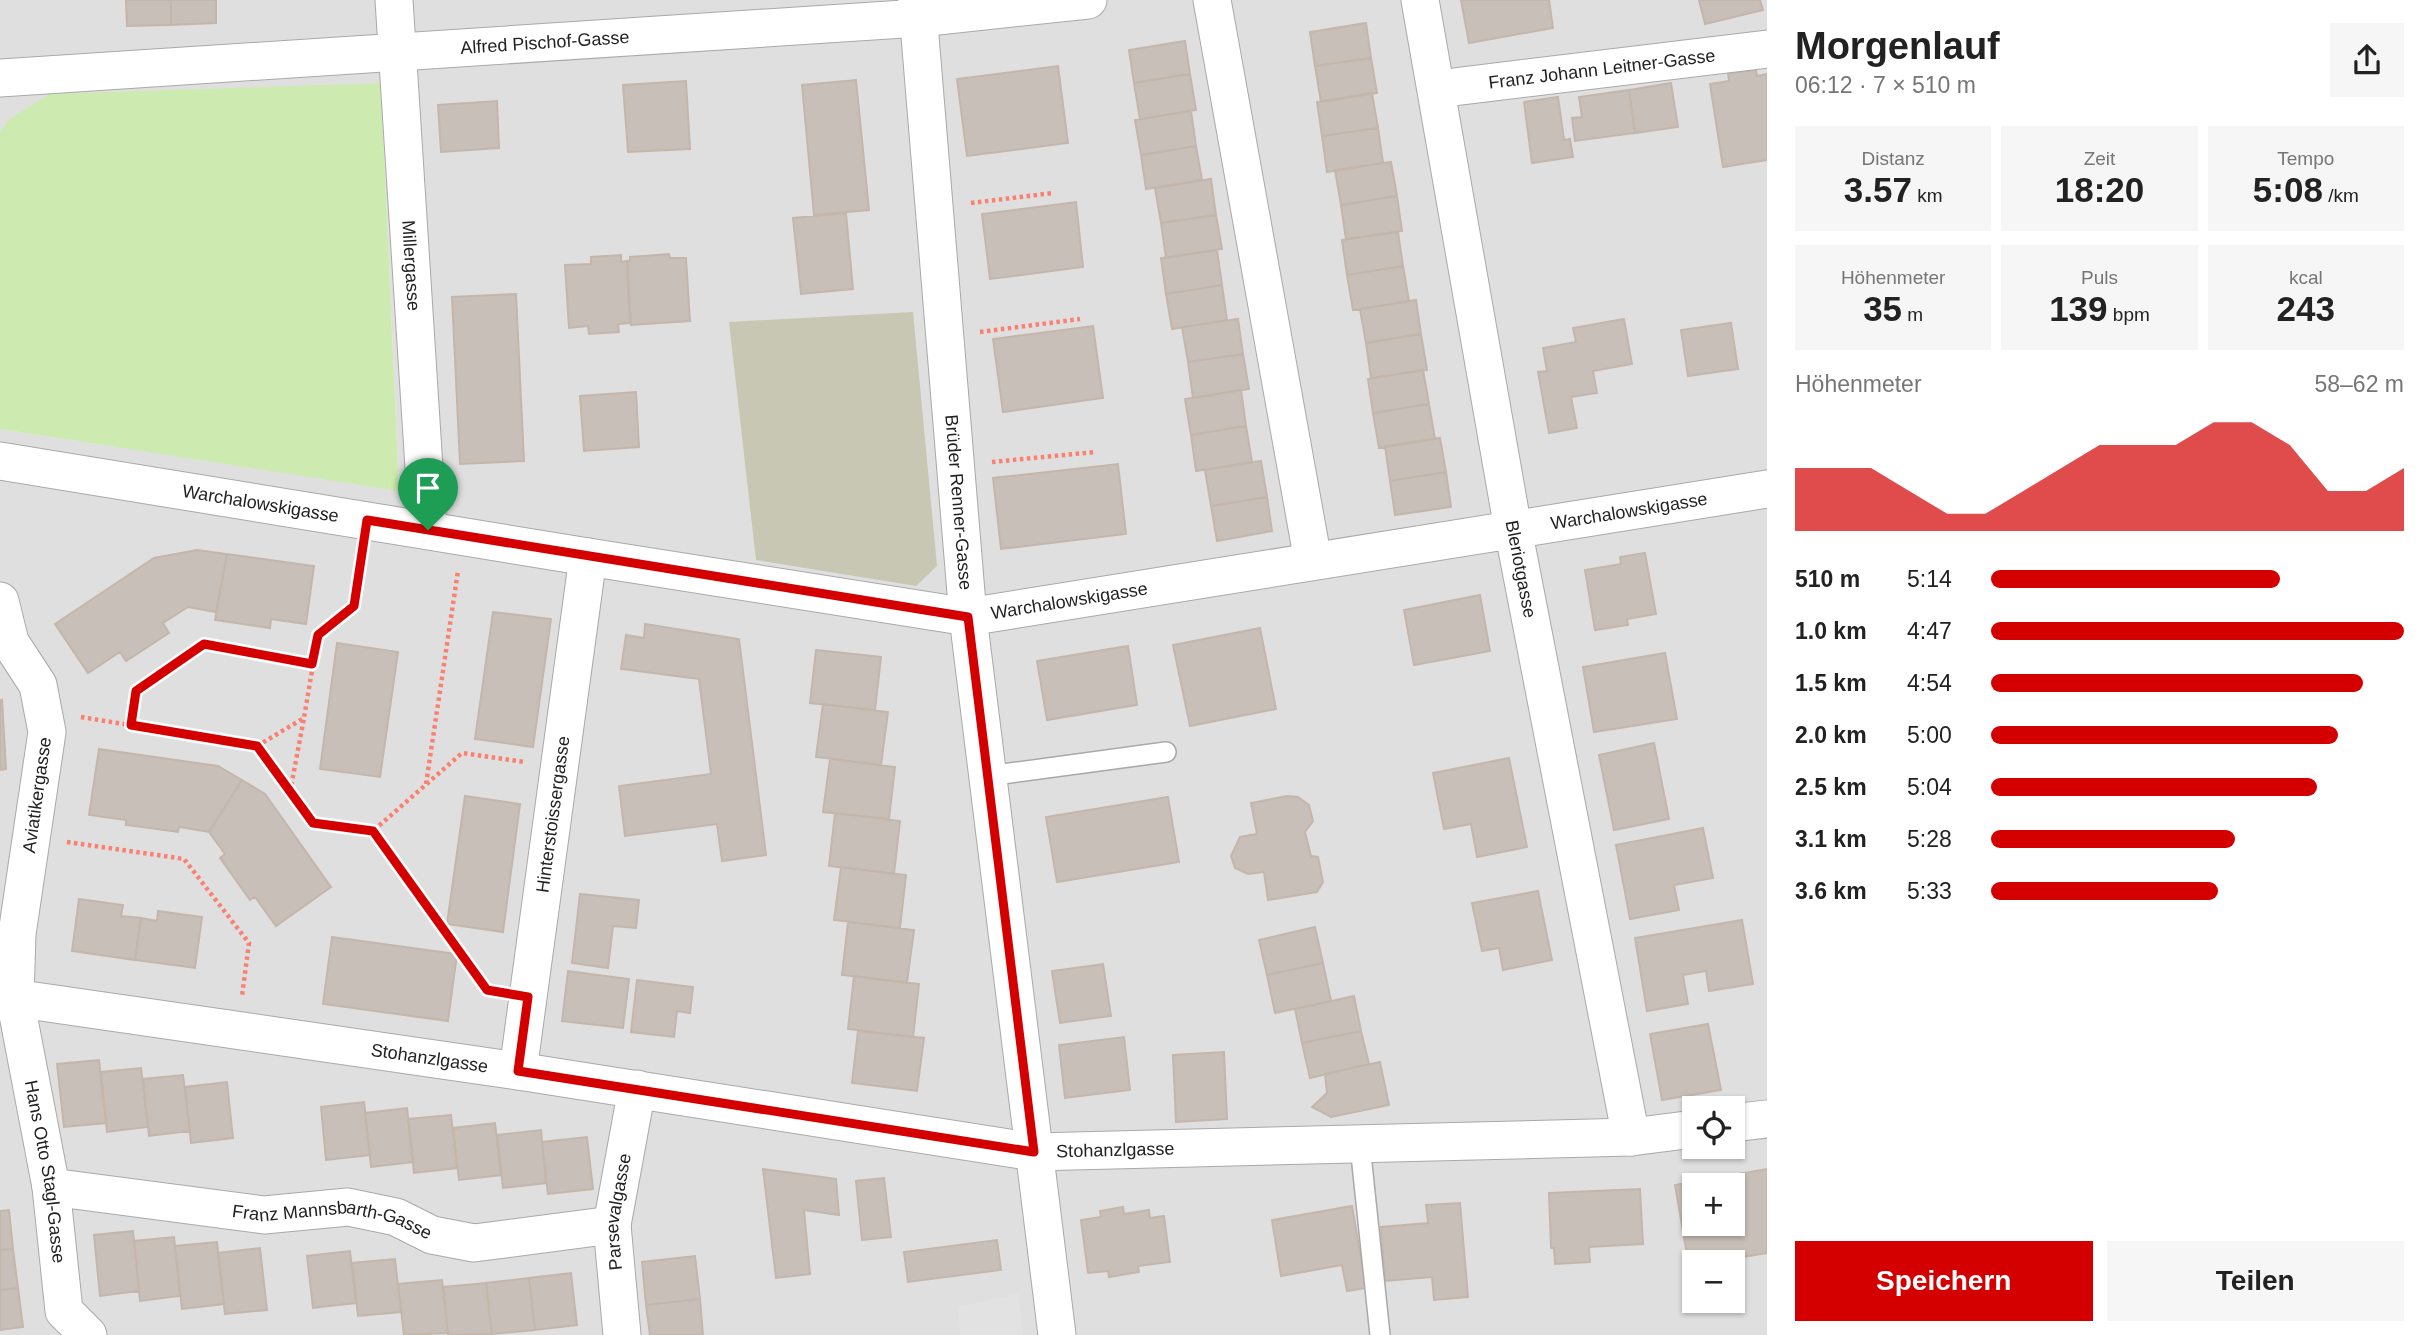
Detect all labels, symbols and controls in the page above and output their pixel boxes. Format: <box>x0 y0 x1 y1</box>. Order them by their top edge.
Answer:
button: share <box>2330 23 2404 97</box>
text: Morgenlauf <box>1795 25 2000 67</box>
street label: Alfred Pischof-Gasse <box>460 27 630 58</box>
street label: Franz Johann Leitner-Gasse <box>1487 45 1716 93</box>
text: 06:12 · 7 × 510 m <box>1795 72 1976 98</box>
text: Distanz <box>1861 148 1925 169</box>
text: Zeit <box>2084 148 2115 169</box>
text: Tempo <box>2277 148 2334 169</box>
text: 3.57 <box>1844 170 1912 209</box>
text: 18:20 <box>2055 170 2144 209</box>
text: 5:08 <box>2253 170 2323 209</box>
text: km <box>1912 185 1943 206</box>
text: /km <box>2323 185 2359 206</box>
street label: Millergasse <box>398 219 424 312</box>
text: Höhenmeter <box>1841 267 1945 288</box>
text: Puls <box>2081 267 2118 288</box>
text: kcal <box>2289 267 2323 288</box>
text: 35 <box>1863 289 1902 328</box>
text: 139 <box>2049 289 2108 328</box>
text: 243 <box>2277 289 2335 328</box>
text: m <box>1902 304 1923 325</box>
text: bpm <box>2108 304 2150 325</box>
text: Höhenmeter <box>1795 371 1922 397</box>
text: 58–62 m <box>2314 371 2404 397</box>
street label: Brüder Renner-Gasse <box>941 414 976 591</box>
pin <box>398 458 458 530</box>
icon: arrive <box>409 469 447 507</box>
street label: Warchalowskigasse <box>181 481 340 526</box>
street label: Warchalowskigasse <box>1549 489 1709 534</box>
street label: Bleriotgasse <box>1502 519 1540 620</box>
text: 510 m <box>1795 566 1860 592</box>
text: 5:14 <box>1907 566 1952 592</box>
street label: Warchalowskigasse <box>989 578 1149 623</box>
text: 1.0 km <box>1795 618 1867 644</box>
text: 4:47 <box>1907 618 1952 644</box>
text: 1.5 km <box>1795 670 1867 696</box>
text: 4:54 <box>1907 670 1952 696</box>
text: 2.0 km <box>1795 722 1867 748</box>
text: 5:00 <box>1907 722 1952 748</box>
street label: Hinterstoissergasse <box>532 735 574 894</box>
street label: Aviatikergasse <box>19 736 55 854</box>
text: 2.5 km <box>1795 774 1867 800</box>
text: 5:04 <box>1907 774 1952 800</box>
text: 3.1 km <box>1795 826 1867 852</box>
text: 5:28 <box>1907 826 1952 852</box>
text: 3.6 km <box>1795 878 1867 904</box>
text: 5:33 <box>1907 878 1952 904</box>
street label: Stohanzlgasse <box>370 1040 489 1077</box>
street label: Hans Otto Stagl-Gasse <box>21 1078 69 1264</box>
map controls <box>1682 1096 1745 1313</box>
button: locate <box>1682 1096 1745 1159</box>
street label: Stohanzlgasse <box>1056 1138 1175 1161</box>
street label: Parsevalgasse <box>602 1152 635 1271</box>
button: + <box>1682 1173 1745 1236</box>
street label: Franz Mannsbarth-Gasse <box>231 1197 435 1243</box>
button: Speichern <box>1795 1241 2093 1321</box>
button: Teilen <box>2107 1241 2404 1321</box>
button: − <box>1682 1250 1745 1313</box>

